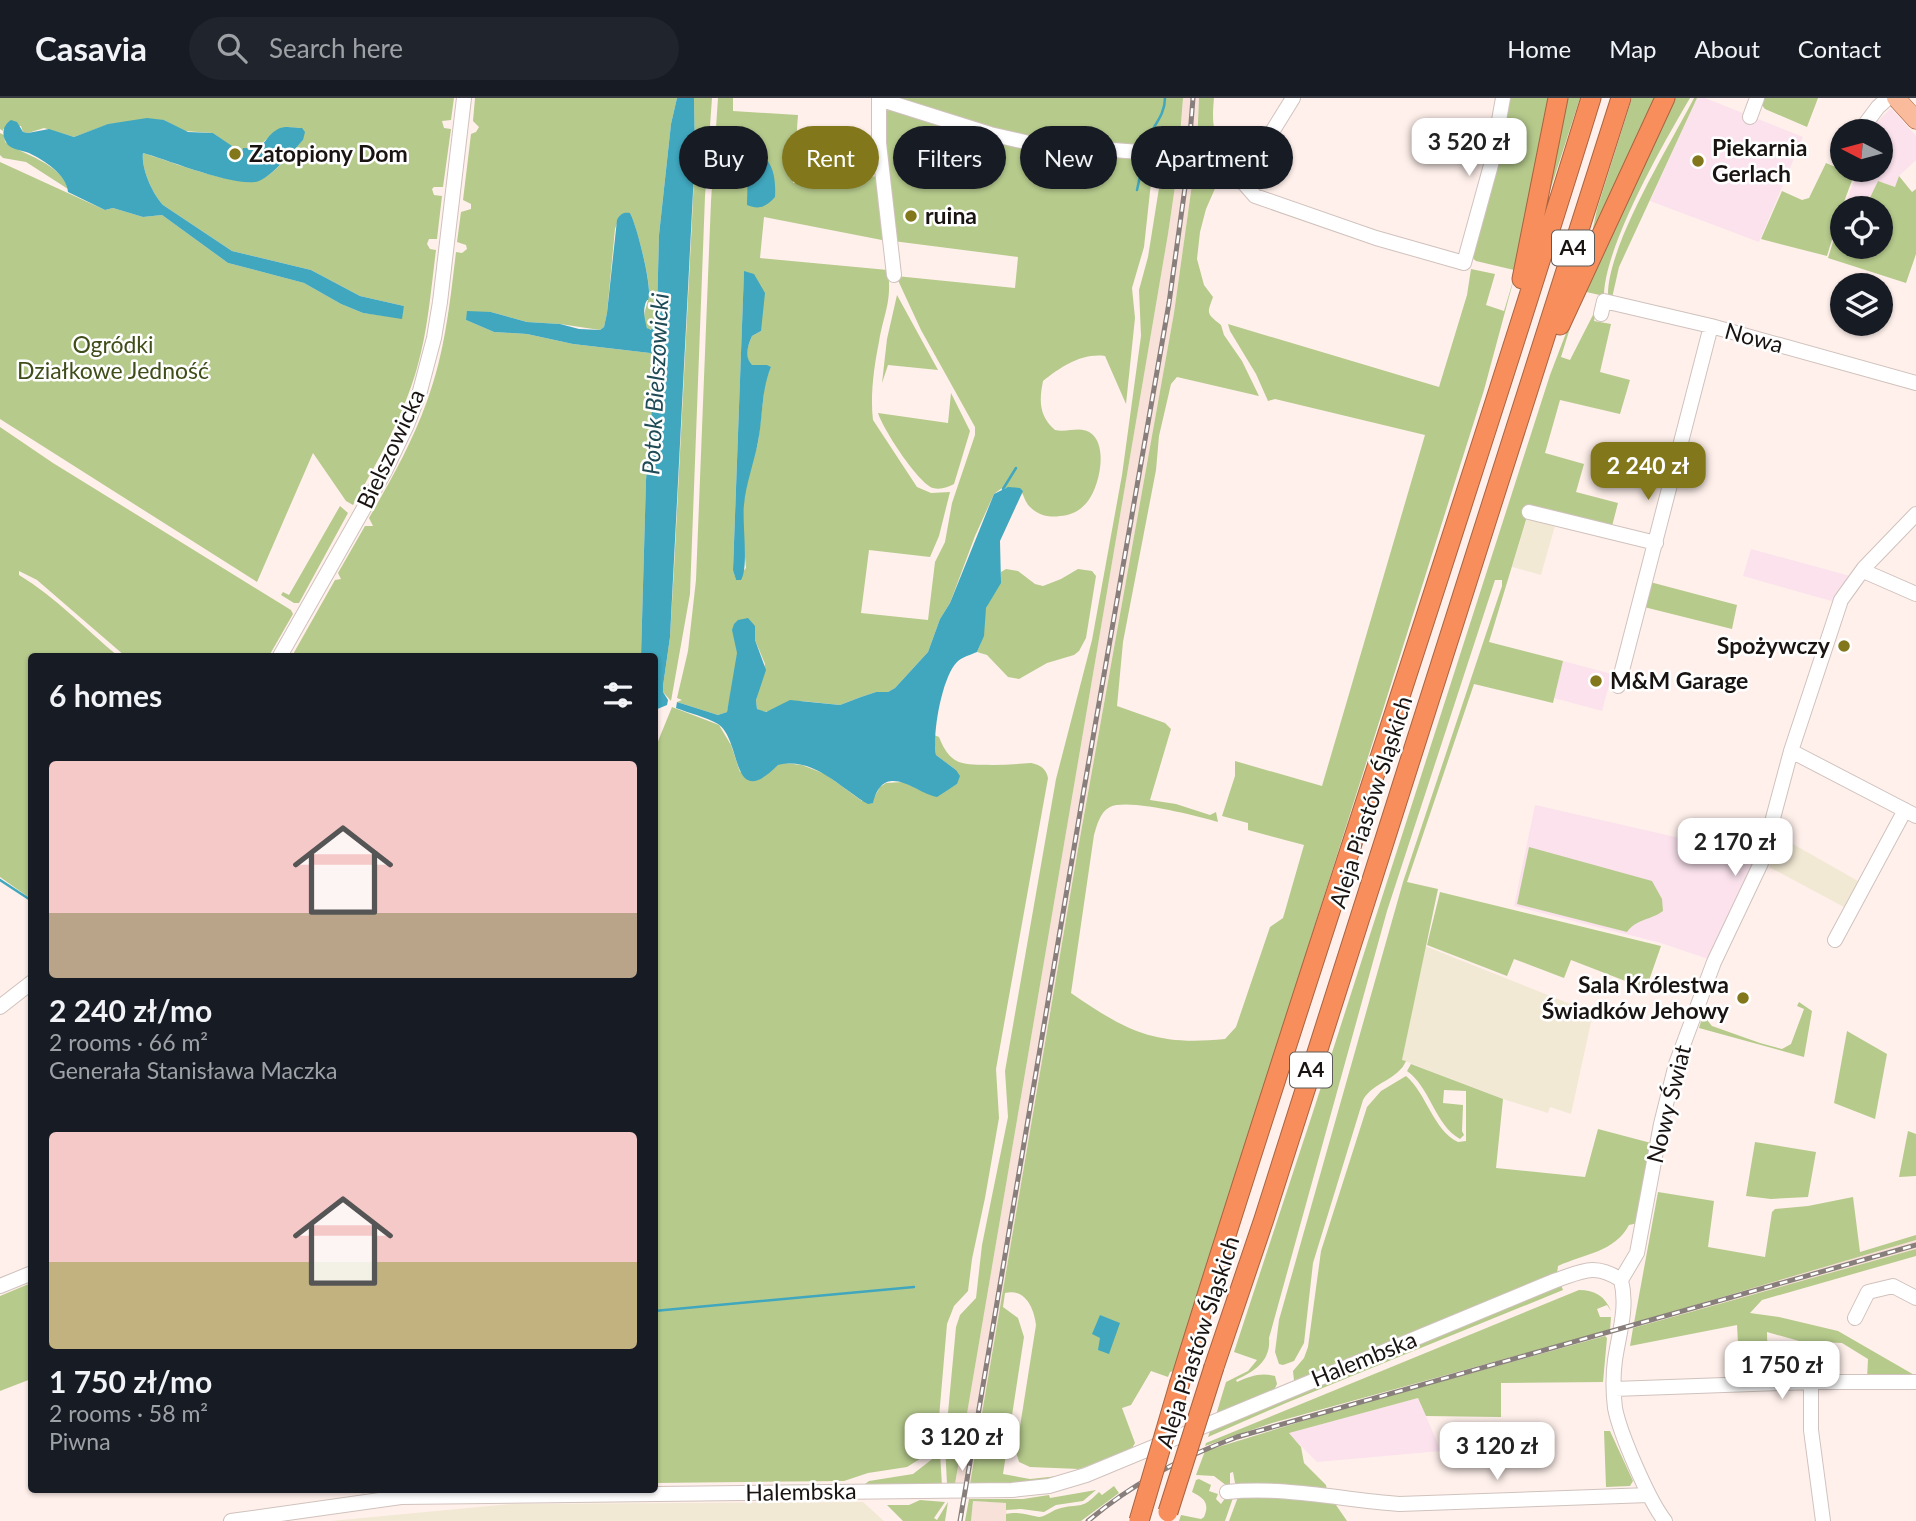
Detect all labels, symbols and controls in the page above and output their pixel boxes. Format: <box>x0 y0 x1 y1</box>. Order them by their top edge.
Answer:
search box <box>189 17 679 80</box>
text: Casavia <box>35 28 147 68</box>
icon: search <box>213 29 251 67</box>
text: Search here <box>269 32 403 64</box>
text: Home <box>1507 34 1571 63</box>
text: Map <box>1609 34 1657 63</box>
text: About <box>1695 34 1760 63</box>
text: Contact <box>1798 34 1881 63</box>
pin: 3 520 zł <box>1397 118 1541 178</box>
north arrow <box>1830 119 1894 182</box>
map controls <box>1830 119 1893 336</box>
chip: Buy <box>679 126 768 189</box>
chip: Rent <box>782 126 879 189</box>
chip: Filters <box>893 126 1006 189</box>
chip: New <box>1020 126 1117 189</box>
chip: Apartment <box>1131 126 1293 189</box>
text: 3 520 zł <box>1428 127 1510 155</box>
place label: Piekarnia Gerlach <box>1712 133 1807 187</box>
place label: Zatopiony Dom <box>249 139 408 167</box>
marker: Zatopiony Dom <box>227 146 243 162</box>
marker: Piekarnia Gerlach <box>1690 153 1706 169</box>
button: locate <box>1830 196 1893 259</box>
place label: ruina <box>925 201 977 229</box>
marker: ruina <box>903 208 919 224</box>
road number: A4 <box>1552 230 1594 266</box>
button: layers <box>1830 273 1893 336</box>
water label: Potok Bielszowicki <box>635 292 674 476</box>
street label: Nowa <box>1722 316 1787 358</box>
park label: Ogródki Działkowe Jedność <box>17 330 209 384</box>
street label: Bielszowicka <box>350 384 430 513</box>
pin: 2 240 zł <box>1576 442 1720 502</box>
text: 2 240 zł <box>1607 451 1689 479</box>
place label: Spożywczy <box>1717 631 1831 659</box>
marker: Spożywczy <box>1836 638 1852 654</box>
place label: M&M Garage <box>1610 666 1748 694</box>
marker: M&M Garage <box>1588 673 1604 689</box>
icon: filters <box>599 676 637 714</box>
text: 6 homes <box>49 677 162 713</box>
street label: Aleja Piastów Śląskich <box>1323 692 1418 911</box>
icon: home <box>280 807 406 933</box>
pin: 2 170 zł <box>1663 818 1807 878</box>
text: 2 170 zł <box>1694 827 1776 855</box>
place label: Sala Królestwa Świadków Jehowy <box>1542 970 1730 1024</box>
marker: Sala Królestwa Świadków Jehowy <box>1735 990 1751 1006</box>
text: 2 240 zł/mo <box>49 992 212 1028</box>
text: 2 rooms · 66 m² <box>49 1028 208 1056</box>
street label: Nowy Świat <box>1640 1041 1696 1166</box>
road number: A4 <box>1290 1052 1332 1088</box>
text: Generała Stanisława Maczka <box>49 1056 337 1084</box>
icon: home <box>280 1178 406 1304</box>
street label: Aleja Piastów Śląskich <box>1150 1232 1245 1451</box>
street label: Halembska <box>1307 1324 1420 1392</box>
pin: 1 750 zł <box>1710 1342 1854 1401</box>
text: 1 750 zł <box>1741 1350 1823 1378</box>
text: 1 750 zł/mo <box>49 1363 212 1399</box>
text: 2 rooms · 58 m² <box>49 1399 208 1427</box>
pin: 3 120 zł <box>890 1414 1034 1473</box>
text: 3 120 zł <box>921 1422 1003 1450</box>
pin: 3 120 zł <box>1425 1422 1569 1482</box>
text: Piwna <box>49 1427 111 1455</box>
text: 3 120 zł <box>1456 1431 1538 1459</box>
street label: Halembska <box>745 1476 857 1506</box>

